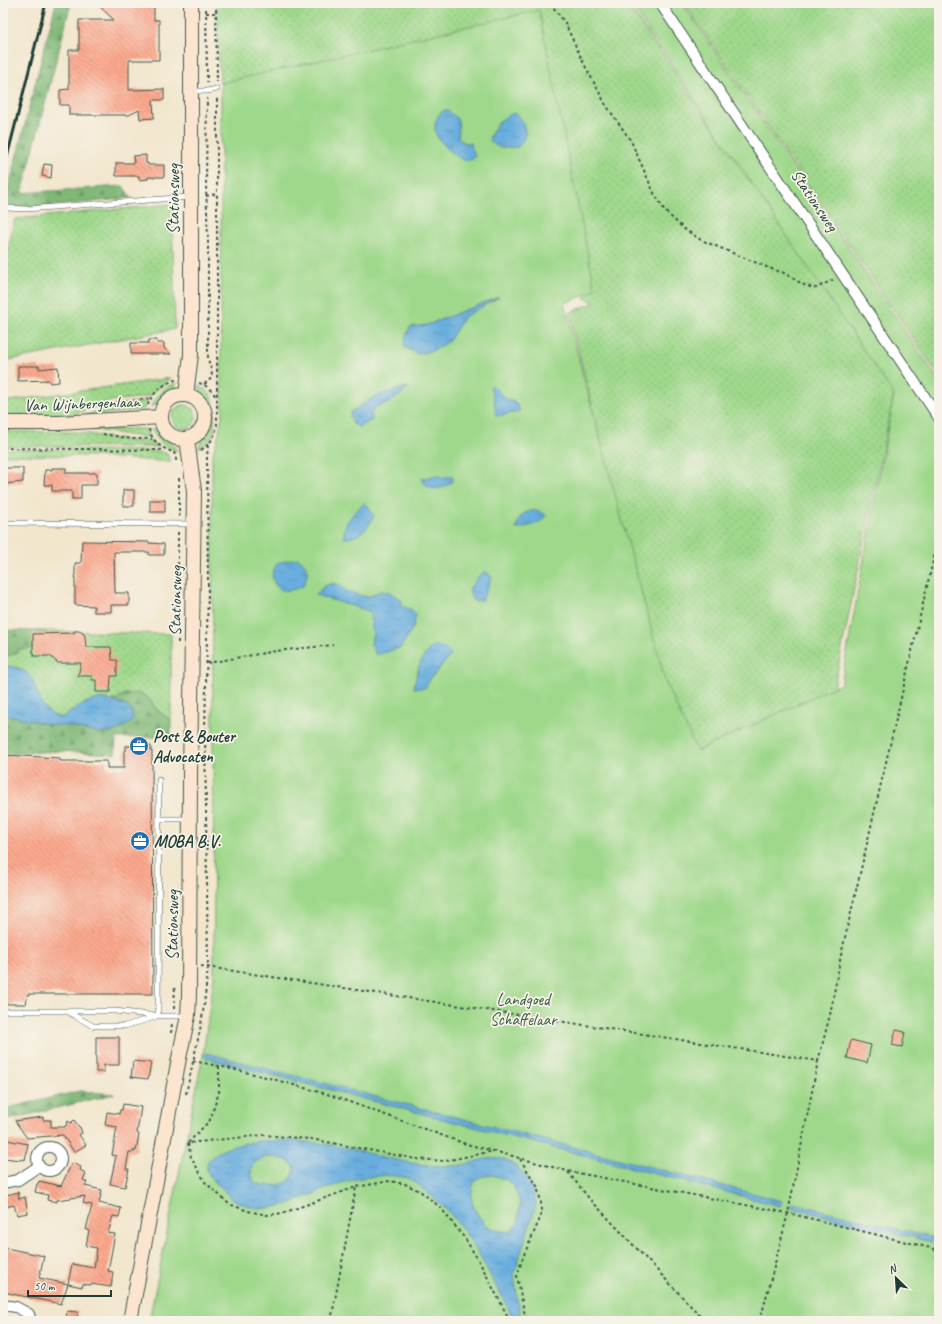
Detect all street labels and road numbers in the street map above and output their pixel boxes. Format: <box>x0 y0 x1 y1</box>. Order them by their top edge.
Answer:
street label: Stationsweg <box>163 163 184 234</box>
street label: Stationsweg <box>786 165 843 236</box>
street label: Van Wijnbergenlaan <box>24 391 142 416</box>
street label: Stationsweg <box>164 565 187 636</box>
street label: Stationsweg <box>162 889 183 960</box>

